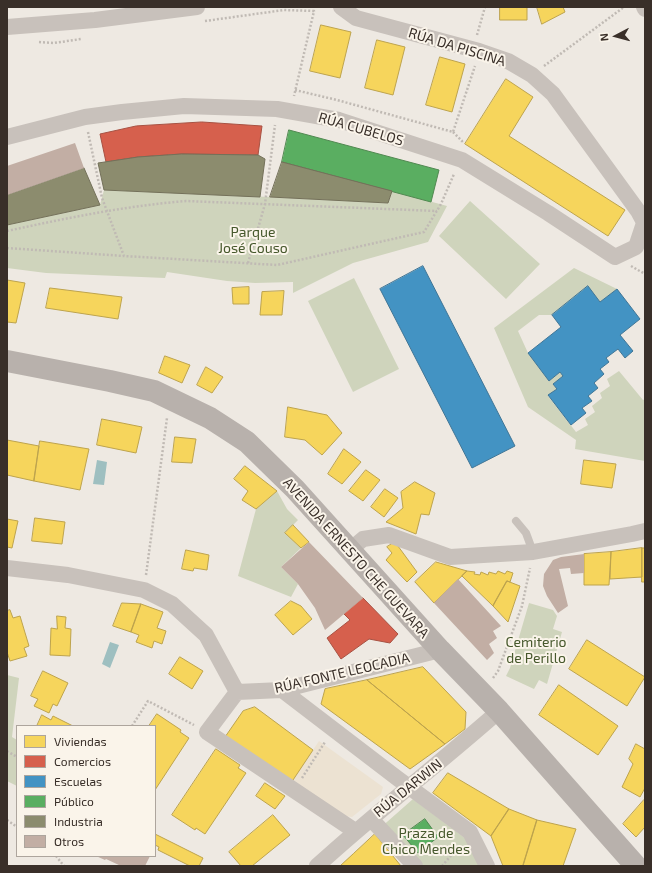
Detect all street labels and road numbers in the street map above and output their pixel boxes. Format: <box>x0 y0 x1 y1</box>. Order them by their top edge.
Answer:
street label: RÚA DA PISCINA <box>406 24 508 70</box>
street label: RÚA CUBELOS <box>317 109 405 149</box>
street label: AVENIDA ERNESTO CHE GUEVARA <box>279 474 433 642</box>
street label: RÚA FONTE LEOCADIA <box>273 649 411 697</box>
street label: RÚA DARWIN <box>370 755 446 821</box>

